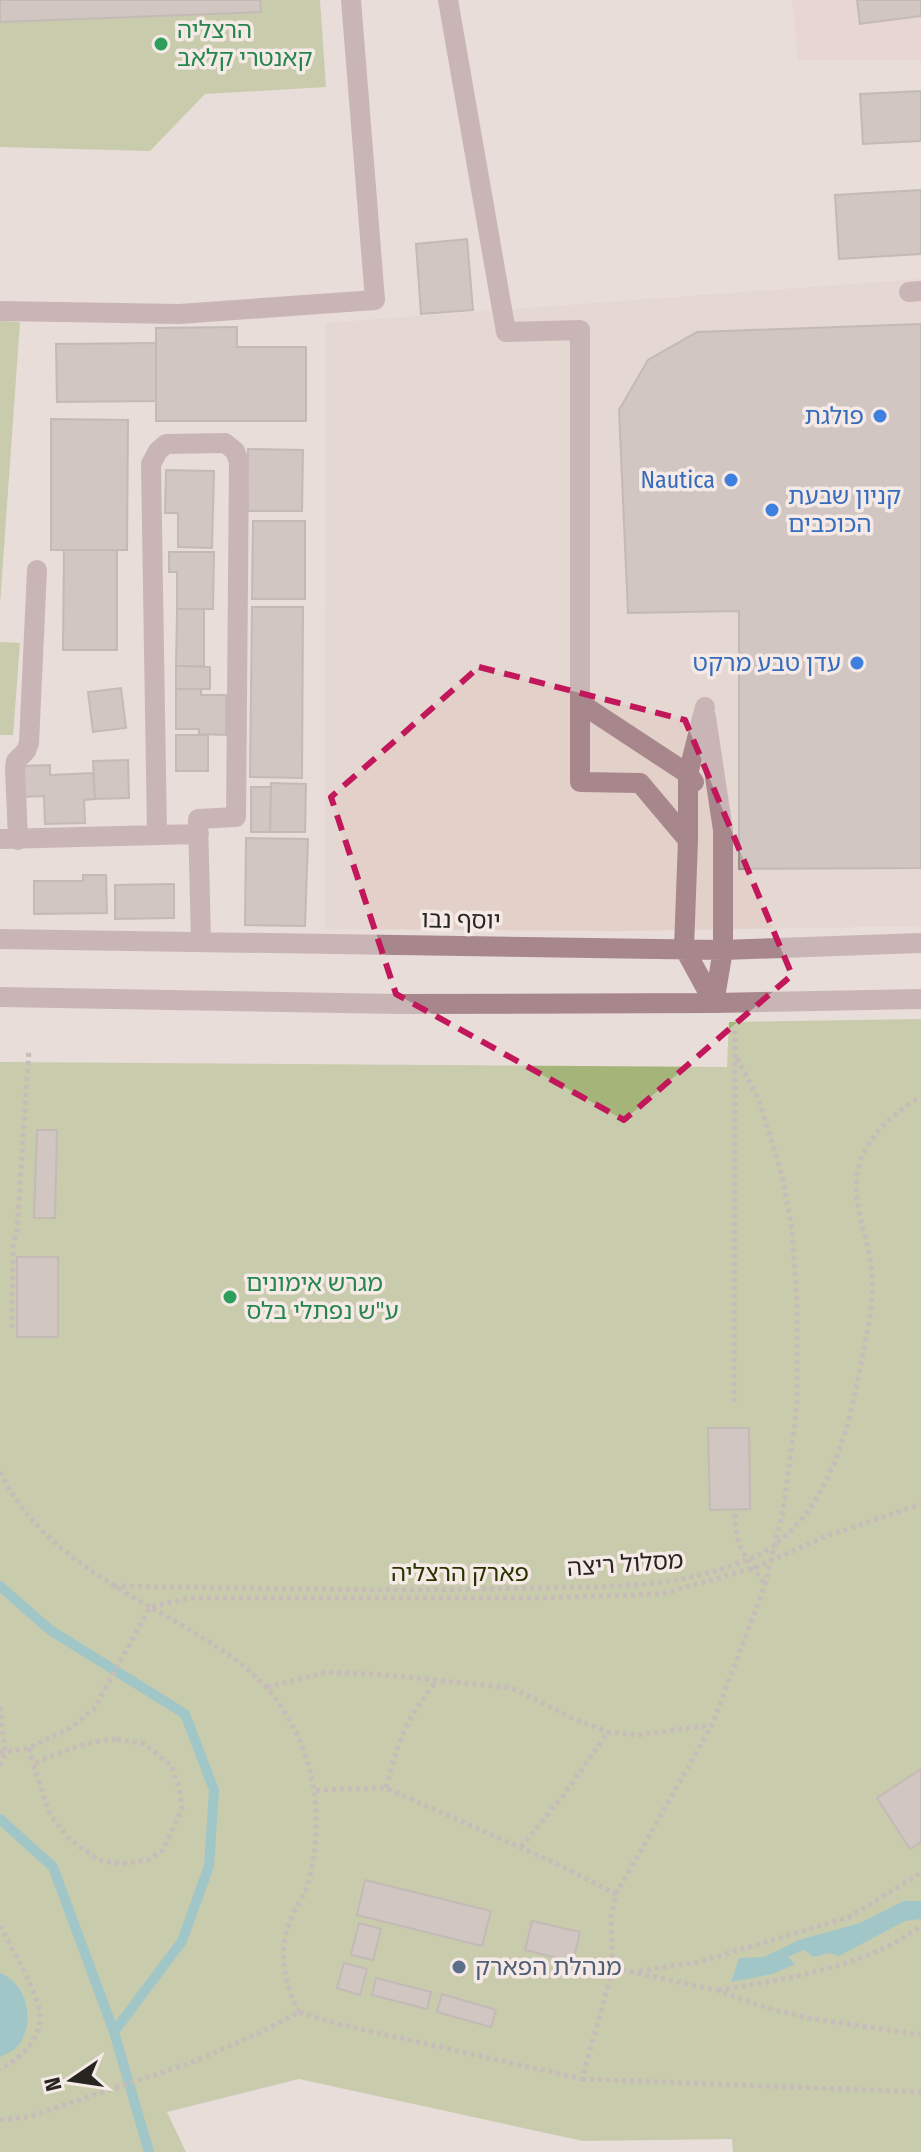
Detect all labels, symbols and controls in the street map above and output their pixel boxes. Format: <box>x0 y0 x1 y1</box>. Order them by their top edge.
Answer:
place label: הרצליה קאנטרי קלאב <box>177 16 313 72</box>
marker: הרצליה קאנטרי קלאב <box>152 35 170 53</box>
place label: פולגת <box>804 402 864 430</box>
marker: פולגת <box>871 407 889 425</box>
place label: Nautica <box>640 466 715 494</box>
marker: Nautica <box>722 471 740 489</box>
place label: קניון שבעת הכוכבים <box>788 482 901 538</box>
marker: קניון שבעת הכוכבים <box>763 501 781 519</box>
place label: עדן טבע מרקט <box>693 649 841 677</box>
marker: עדן טבע מרקט <box>848 654 866 672</box>
street label: יוסף נבו <box>421 905 501 935</box>
place label: מגרש אימונים ע"ש נפתלי בלס <box>246 1269 399 1325</box>
marker: מגרש אימונים ע"ש נפתלי בלס <box>221 1288 239 1306</box>
street label: מסלול ריצה <box>566 1546 684 1582</box>
park label: פארק הרצליה <box>391 1559 529 1587</box>
place label: מנהלת הפארק <box>475 1953 622 1981</box>
marker: מנהלת הפארק <box>450 1958 468 1976</box>
north arrow <box>32 2040 112 2120</box>
text: N <box>38 2075 68 2094</box>

